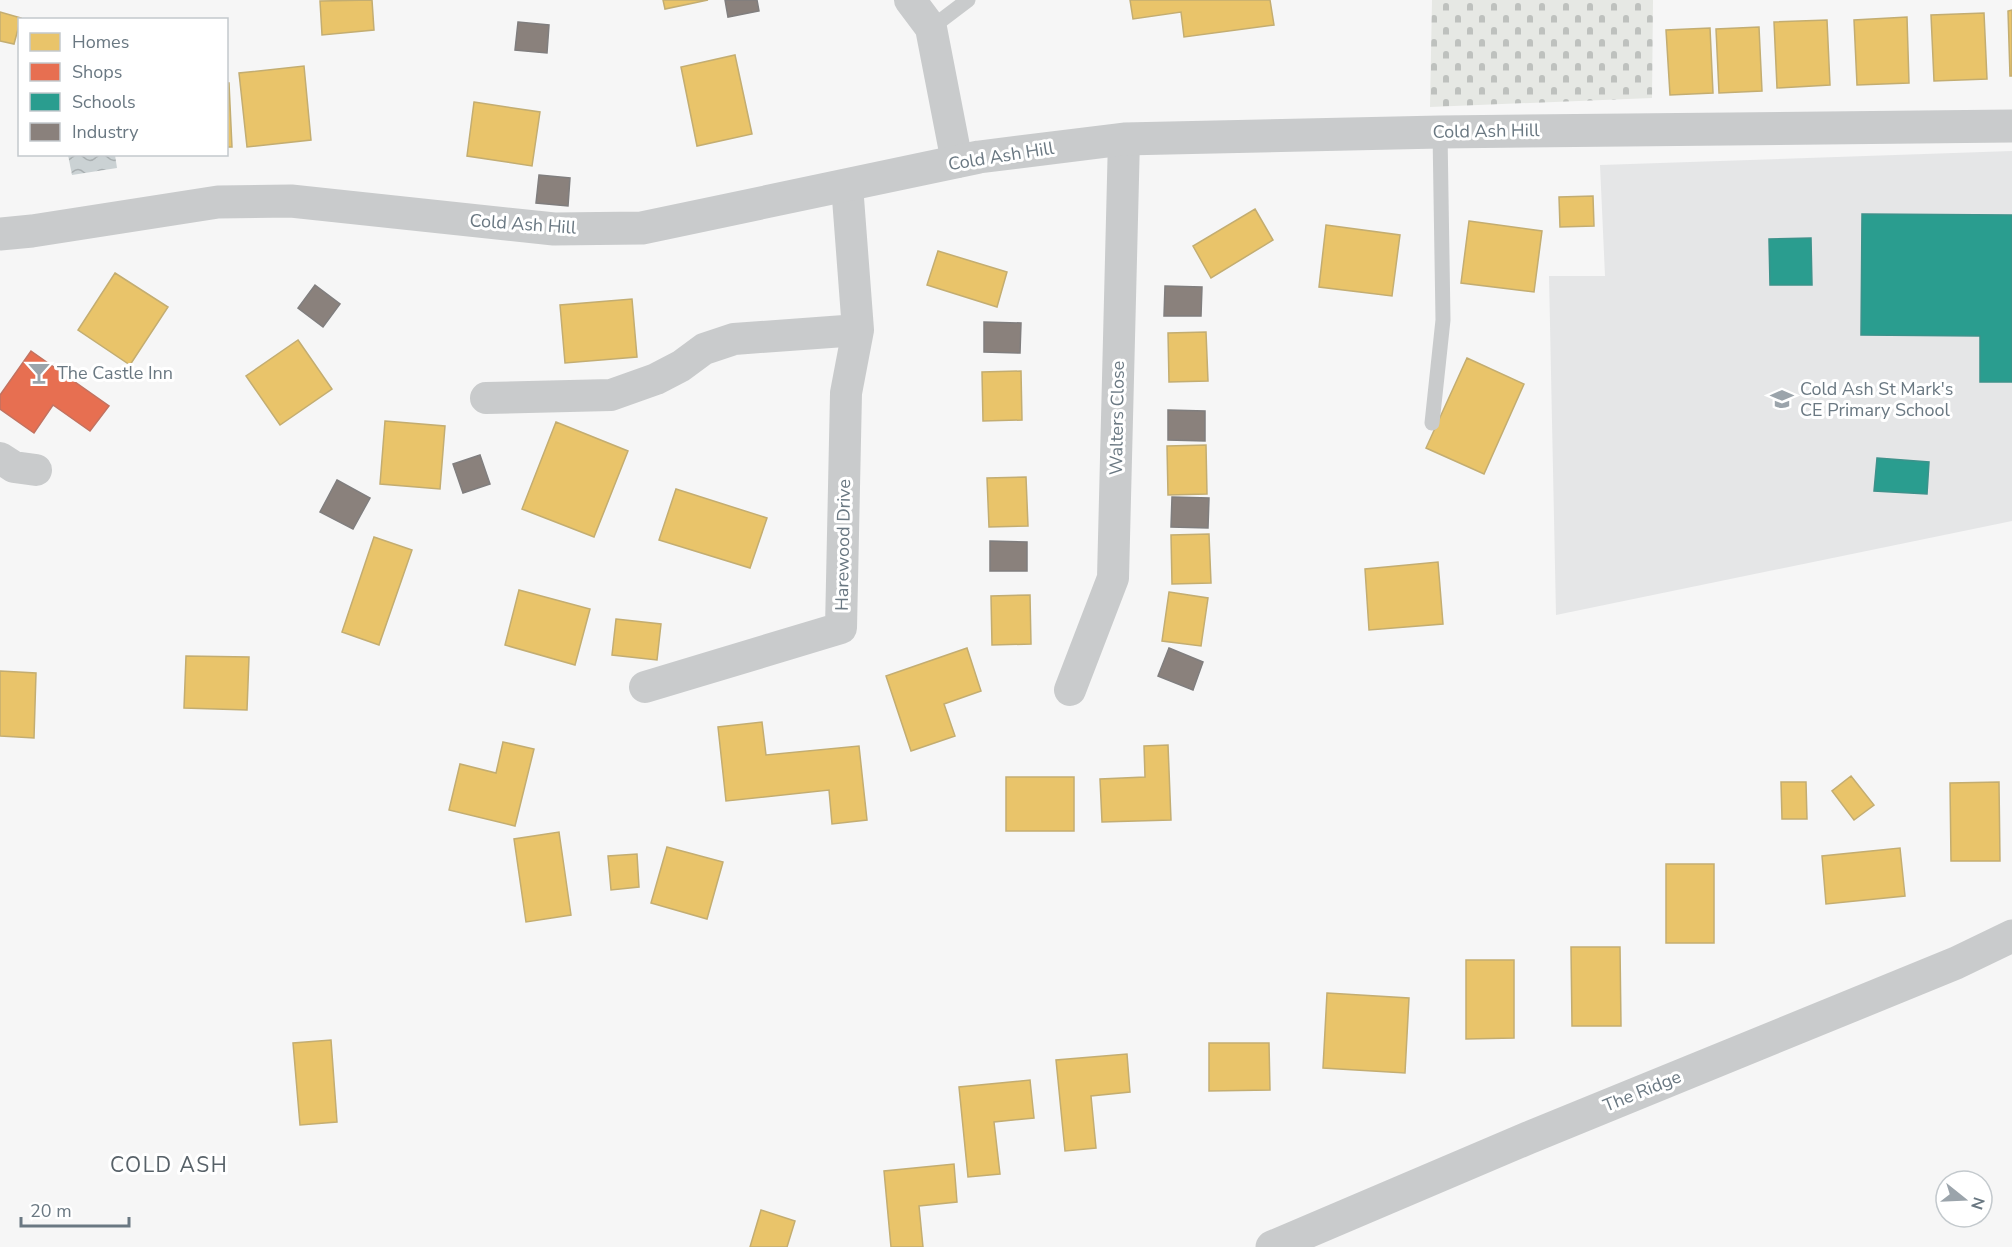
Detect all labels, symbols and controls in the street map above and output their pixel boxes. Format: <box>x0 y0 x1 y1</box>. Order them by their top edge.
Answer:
legend <box>18 18 228 156</box>
text: Homes <box>72 30 129 54</box>
text: Shops <box>72 60 122 84</box>
text: Schools <box>72 90 136 114</box>
street label: Cold Ash Hill <box>1432 118 1540 144</box>
text: Industry <box>72 120 139 144</box>
street label: Cold Ash Hill <box>946 136 1056 176</box>
street label: Cold Ash Hill <box>469 208 578 240</box>
bar icon: The Castle Inn <box>26 360 52 386</box>
place label: The Castle Inn <box>57 361 173 385</box>
street label: Walters Close <box>1104 361 1130 475</box>
place label: Cold Ash St Mark's CE Primary School <box>1800 377 1953 422</box>
school or university icon: Cold Ash St Mark's CE Primary School <box>1769 386 1795 412</box>
street label: Harewood Drive <box>830 479 856 611</box>
street label: The Ridge <box>1599 1064 1685 1118</box>
district label: COLD ASH <box>110 1151 228 1179</box>
north arrow <box>1934 1169 1994 1229</box>
scale bar <box>21 1190 129 1228</box>
text: N <box>1965 1194 1990 1212</box>
text: 20 m <box>30 1199 72 1223</box>

